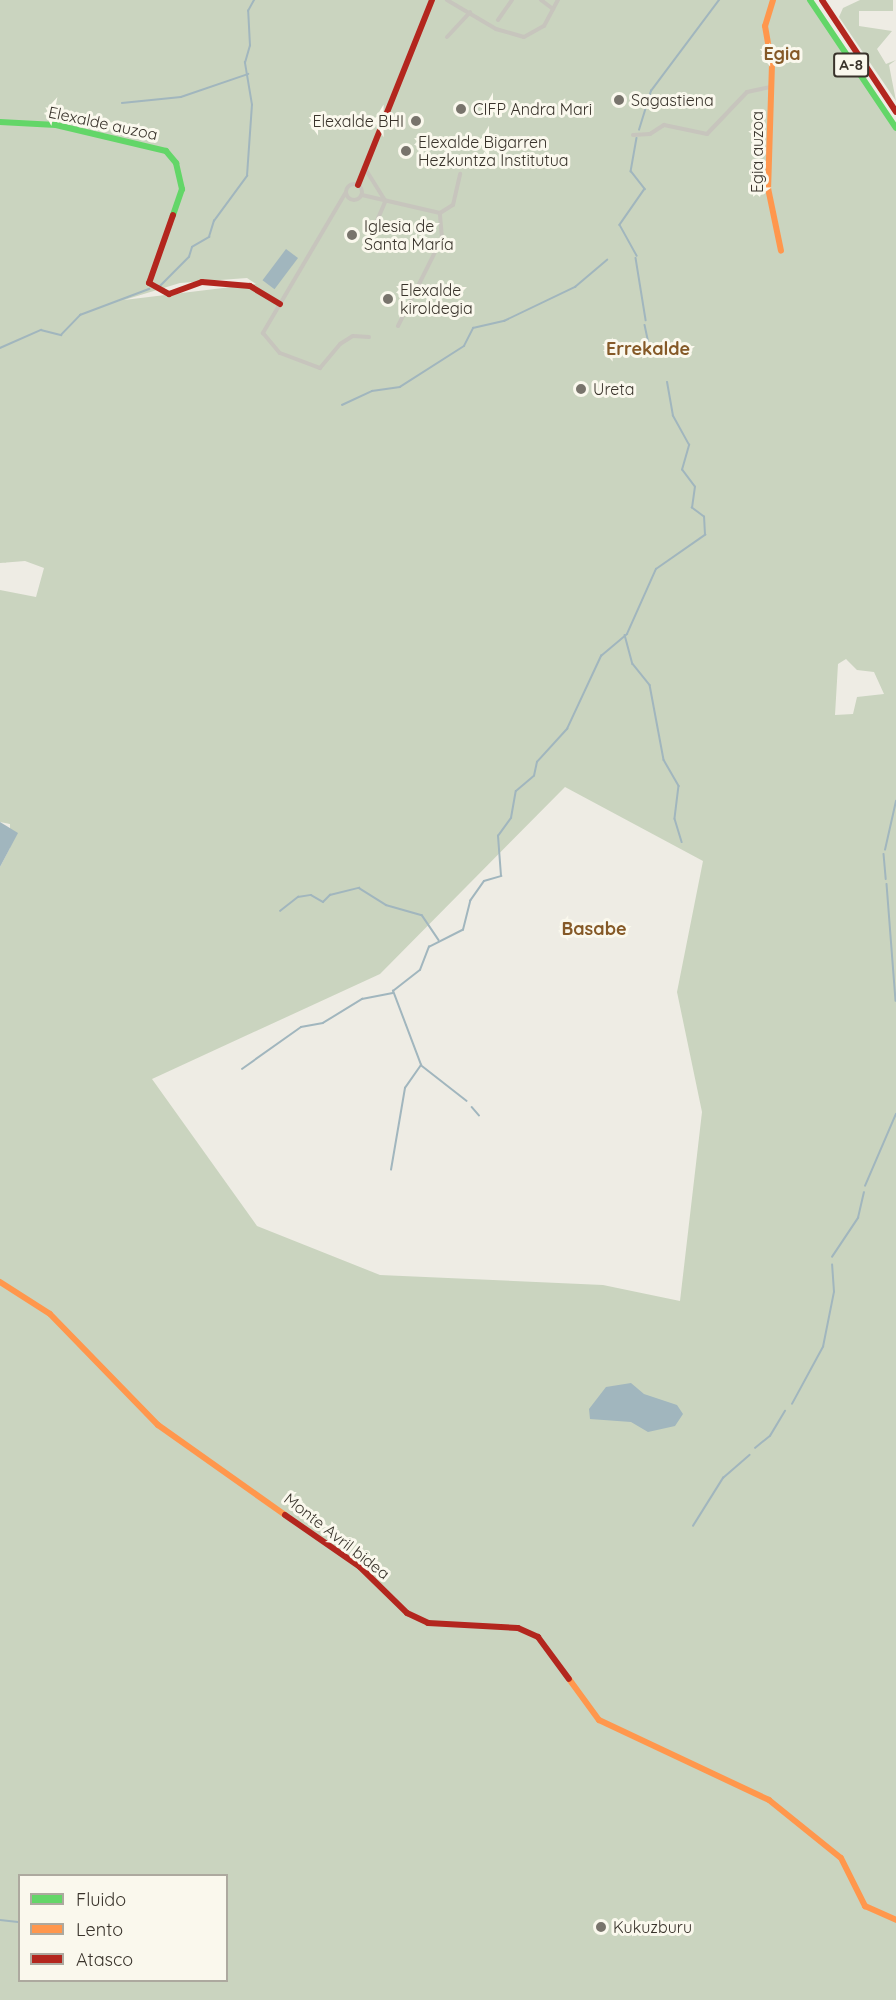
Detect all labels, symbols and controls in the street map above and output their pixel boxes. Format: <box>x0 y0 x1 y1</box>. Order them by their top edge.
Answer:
district label: Egia <box>763 43 801 65</box>
road number: A-8 <box>833 53 869 77</box>
place label: Sagastiena <box>631 90 714 110</box>
marker: Sagastiena <box>612 93 626 107</box>
place label: CIFP Andra Mari <box>473 99 592 119</box>
street label: Elexalde auzoa <box>47 102 159 144</box>
marker: CIFP Andra Mari <box>454 102 468 116</box>
place label: Elexalde BHI <box>312 111 404 131</box>
street label: Egia auzoa <box>747 111 767 193</box>
marker: Elexalde BHI <box>409 114 423 128</box>
place label: Elexalde Bigarren Hezkuntza Institutua <box>418 132 569 170</box>
marker: Elexalde Bigarren Hezkuntza Institutua <box>399 144 413 158</box>
place label: Iglesia de Santa María <box>364 216 454 254</box>
marker: Iglesia de Santa María <box>345 228 359 242</box>
place label: Elexalde kiroldegia <box>400 280 473 318</box>
marker: Elexalde kiroldegia <box>381 292 395 306</box>
district label: Errekalde <box>606 338 690 360</box>
place label: Ureta <box>593 379 634 399</box>
marker: Ureta <box>574 382 588 396</box>
district label: Basabe <box>561 918 627 940</box>
street label: Monte Avril bidea <box>280 1489 394 1583</box>
legend <box>18 1874 228 1982</box>
text: Fluido <box>76 1888 126 1911</box>
place label: Kukuzburu <box>613 1917 692 1937</box>
text: Lento <box>76 1918 123 1941</box>
marker: Kukuzburu <box>594 1920 608 1934</box>
text: Atasco <box>76 1948 133 1971</box>

